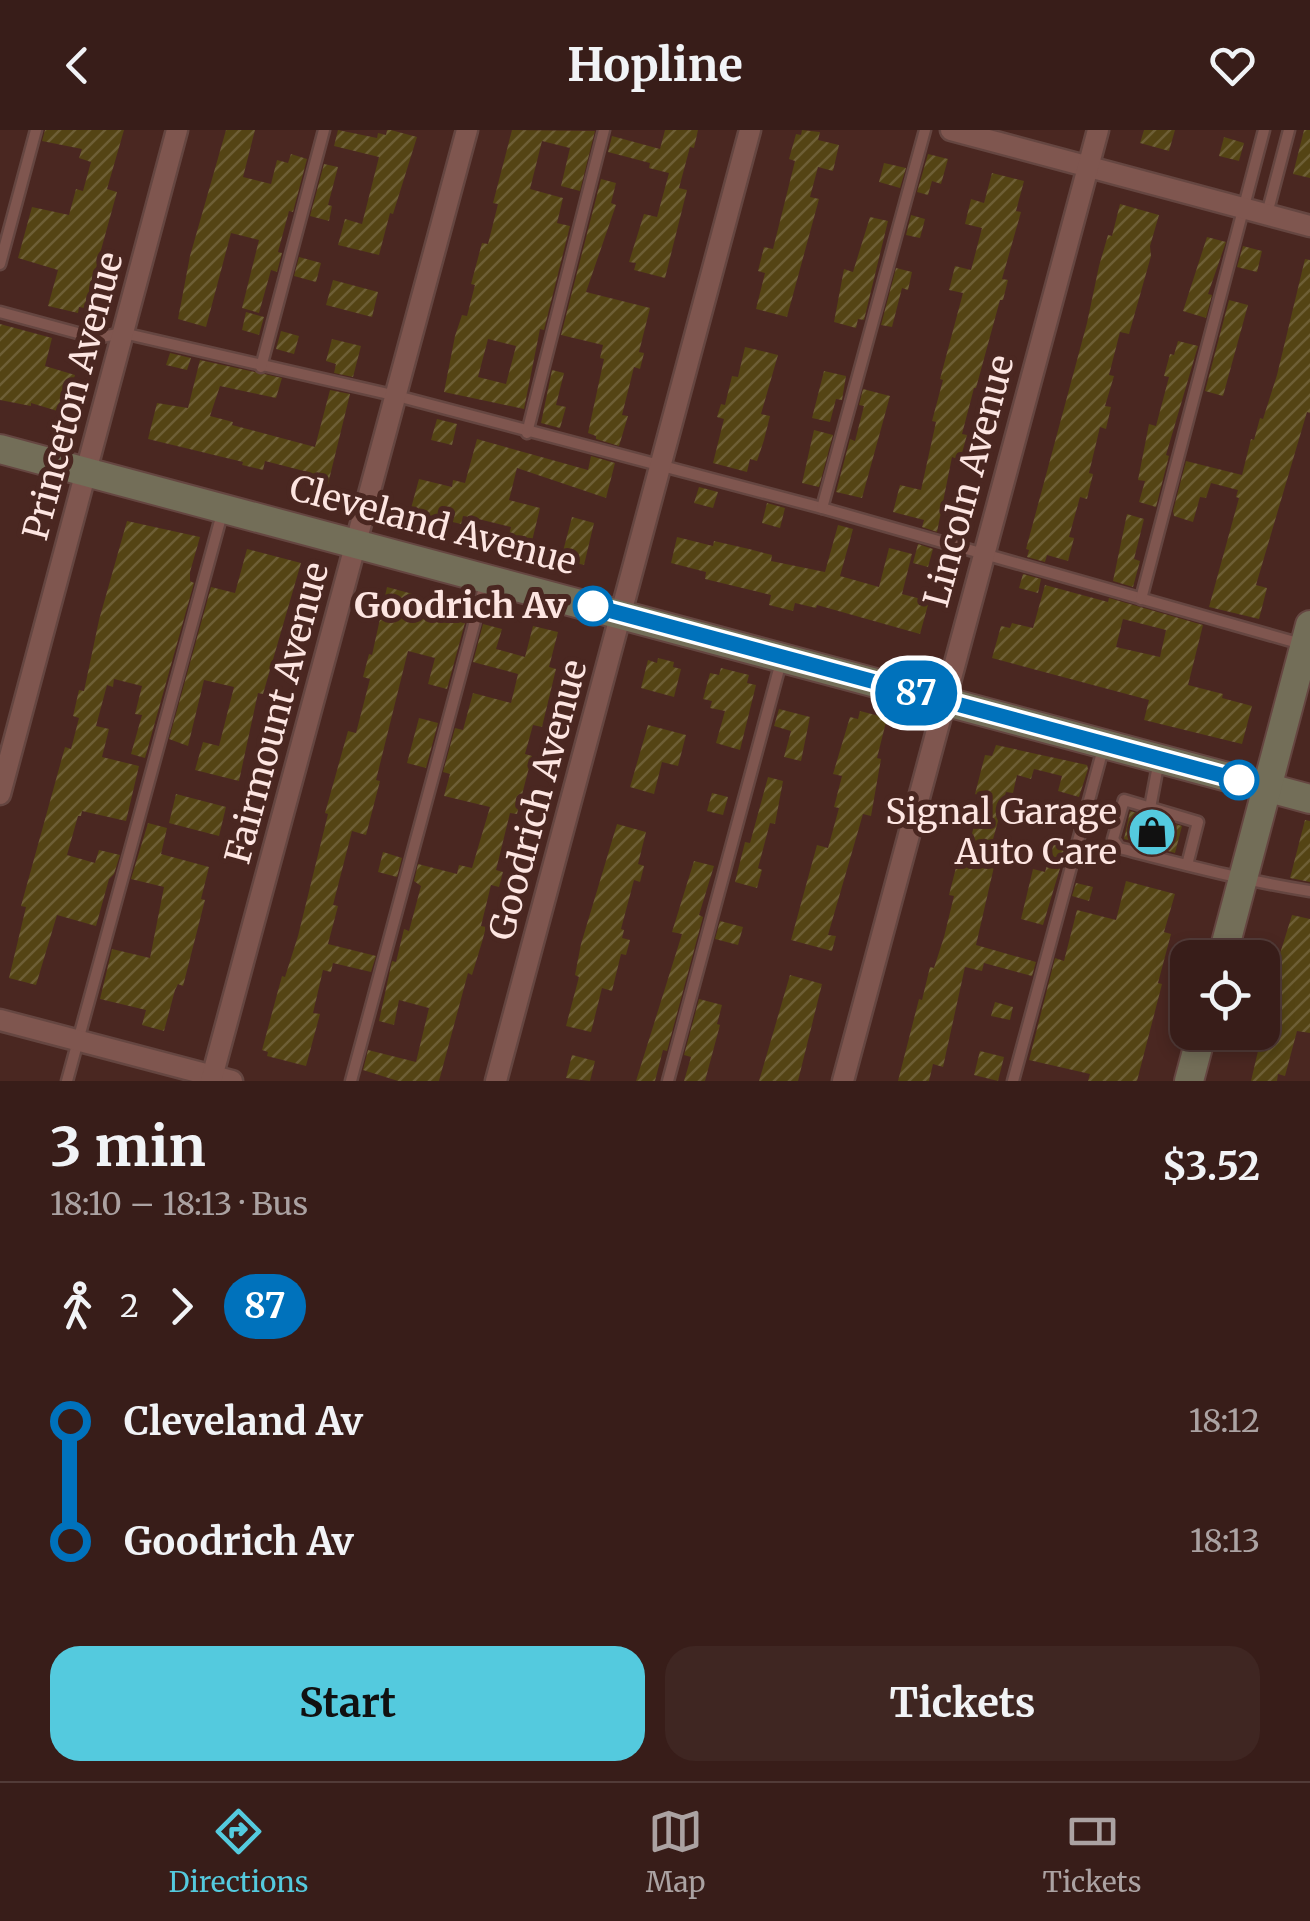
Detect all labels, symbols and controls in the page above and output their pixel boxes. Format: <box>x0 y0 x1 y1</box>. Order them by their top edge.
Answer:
text: Hopline <box>567 37 743 93</box>
icon: back <box>50 38 105 93</box>
icon: heart <box>1205 38 1260 93</box>
street label: Princeton Avenue <box>13 247 133 545</box>
street label: Lincoln Avenue <box>914 350 1024 612</box>
street label: Cleveland Avenue <box>285 466 581 584</box>
street label: Fairmount Avenue <box>216 558 338 868</box>
place label: Goodrich Av <box>354 584 567 628</box>
marker: Goodrich Av <box>574 587 612 625</box>
street label: Goodrich Avenue <box>479 655 597 945</box>
line badge: 87 <box>871 660 961 726</box>
text: 87 <box>895 671 937 715</box>
unlabelled marker <box>1220 761 1258 799</box>
place label: Signal Garage Auto Care <box>885 790 1117 874</box>
shop icon: Signal Garage Auto Care <box>1126 806 1178 858</box>
map controls <box>1170 940 1280 1050</box>
button: locate <box>1170 940 1280 1050</box>
text: 3 min <box>50 1112 206 1181</box>
text: $3.52 <box>1162 1143 1260 1190</box>
text: 18:10 – 18:13 · Bus <box>50 1184 308 1224</box>
icon: walk <box>50 1279 105 1334</box>
icon: forward <box>154 1279 209 1334</box>
text: 87 <box>244 1284 286 1328</box>
text: 2 <box>120 1286 139 1326</box>
text: Cleveland Av <box>124 1398 363 1445</box>
text: 18:12 <box>1189 1401 1260 1441</box>
text: Goodrich Av <box>124 1518 354 1565</box>
text: 18:13 <box>1190 1521 1260 1561</box>
button: Start <box>50 1646 645 1761</box>
button: Tickets <box>665 1646 1260 1761</box>
tab: Directions <box>169 1804 309 1900</box>
tab: Map <box>646 1804 705 1900</box>
tab: Tickets <box>1043 1804 1141 1900</box>

